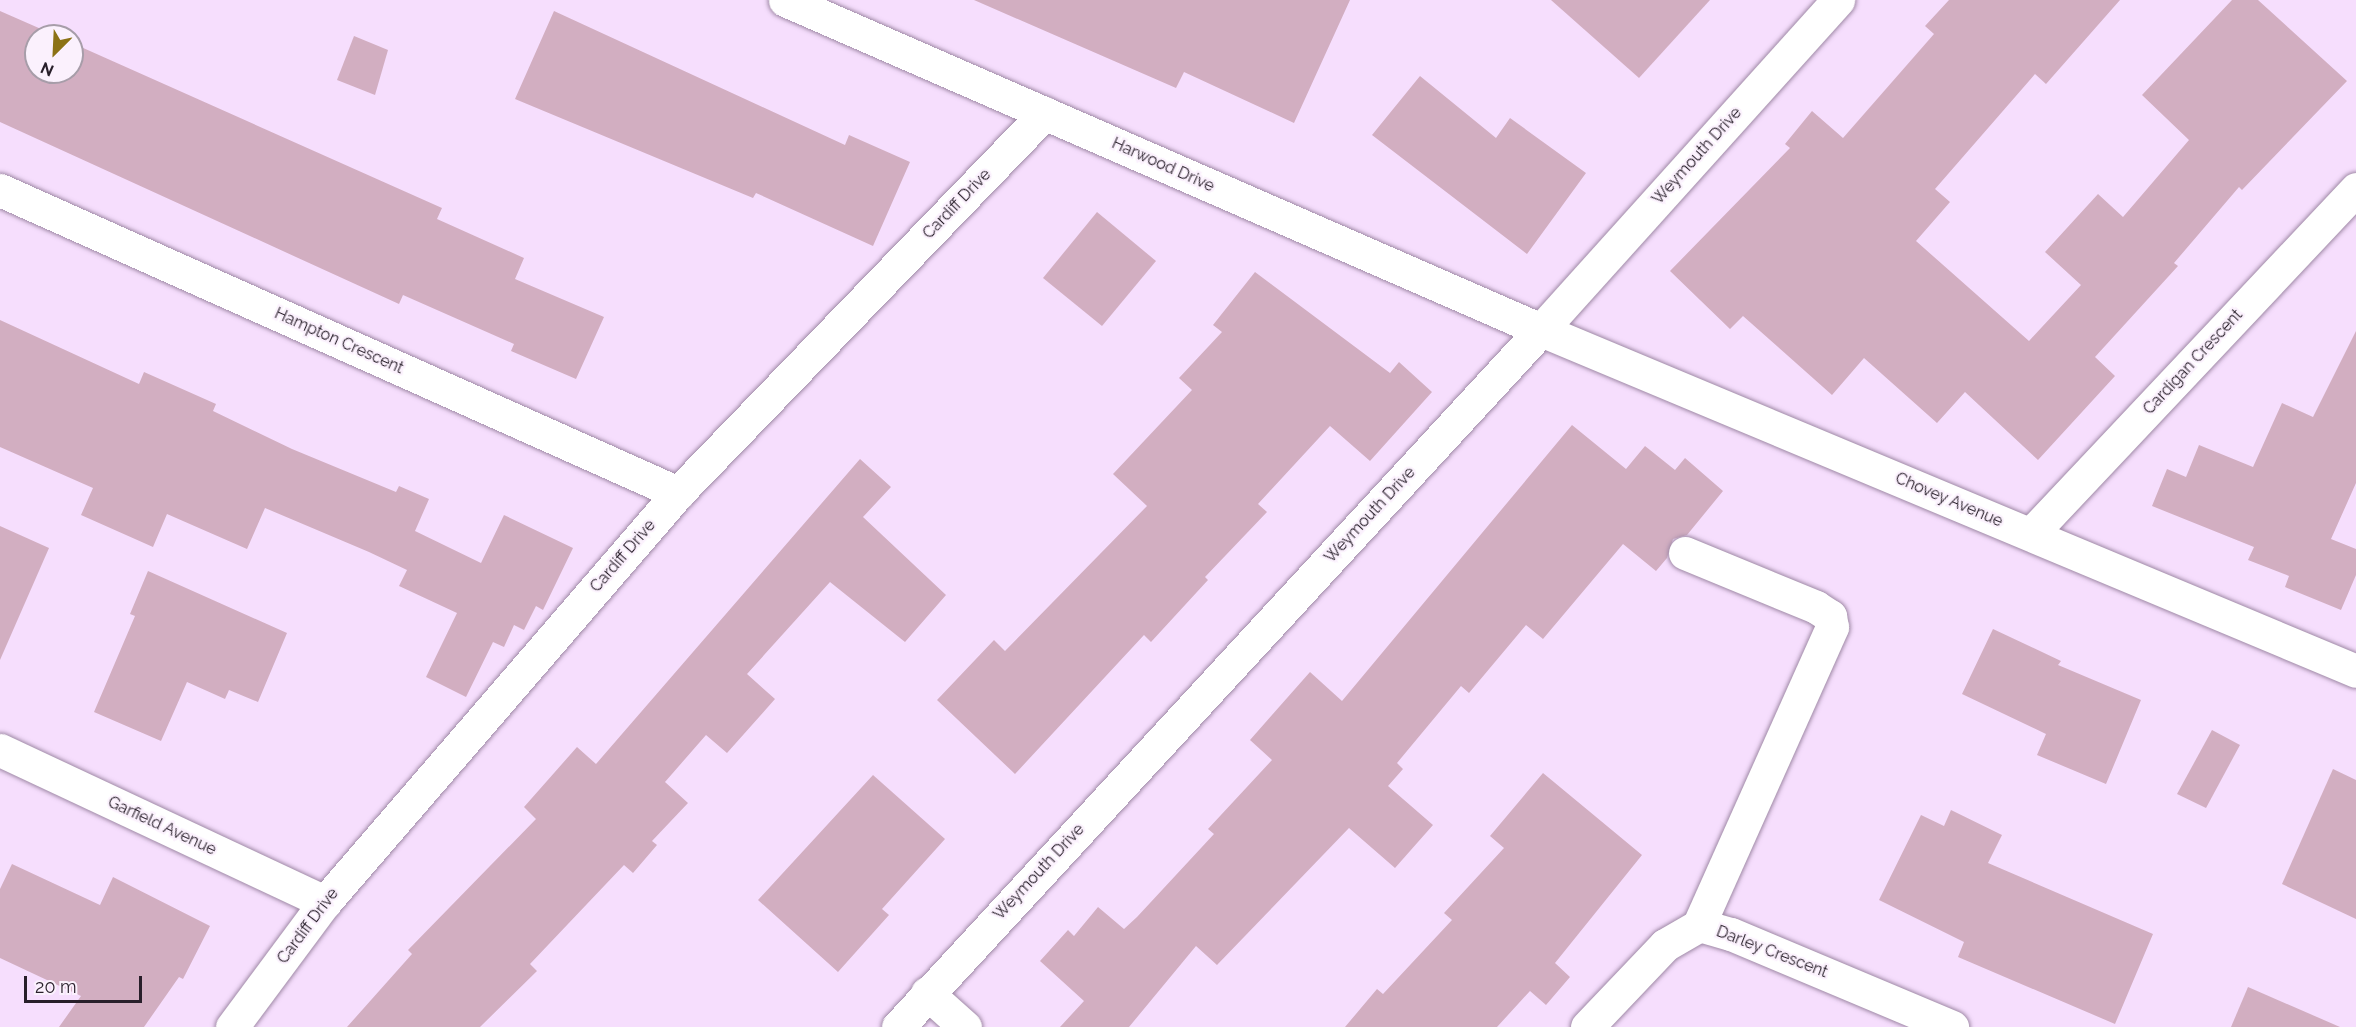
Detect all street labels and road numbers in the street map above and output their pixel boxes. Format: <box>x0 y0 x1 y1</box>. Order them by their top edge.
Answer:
street label: Weymouth Drive <box>1648 103 1746 209</box>
street label: Harwood Drive <box>1109 134 1217 196</box>
street label: Cardiff Drive <box>919 165 995 243</box>
street label: Hampton Crescent <box>272 304 406 378</box>
street label: Cardigan Crescent <box>2139 305 2247 419</box>
street label: Weymouth Drive <box>1321 463 1419 567</box>
street label: Chovey Avenue <box>1892 469 2006 531</box>
street label: Cardiff Drive <box>586 516 660 596</box>
street label: Garfield Avenue <box>105 792 219 860</box>
street label: Weymouth Drive <box>990 820 1088 924</box>
street label: Cardiff Drive <box>273 884 343 968</box>
street label: Darley Crescent <box>1713 922 1831 982</box>

